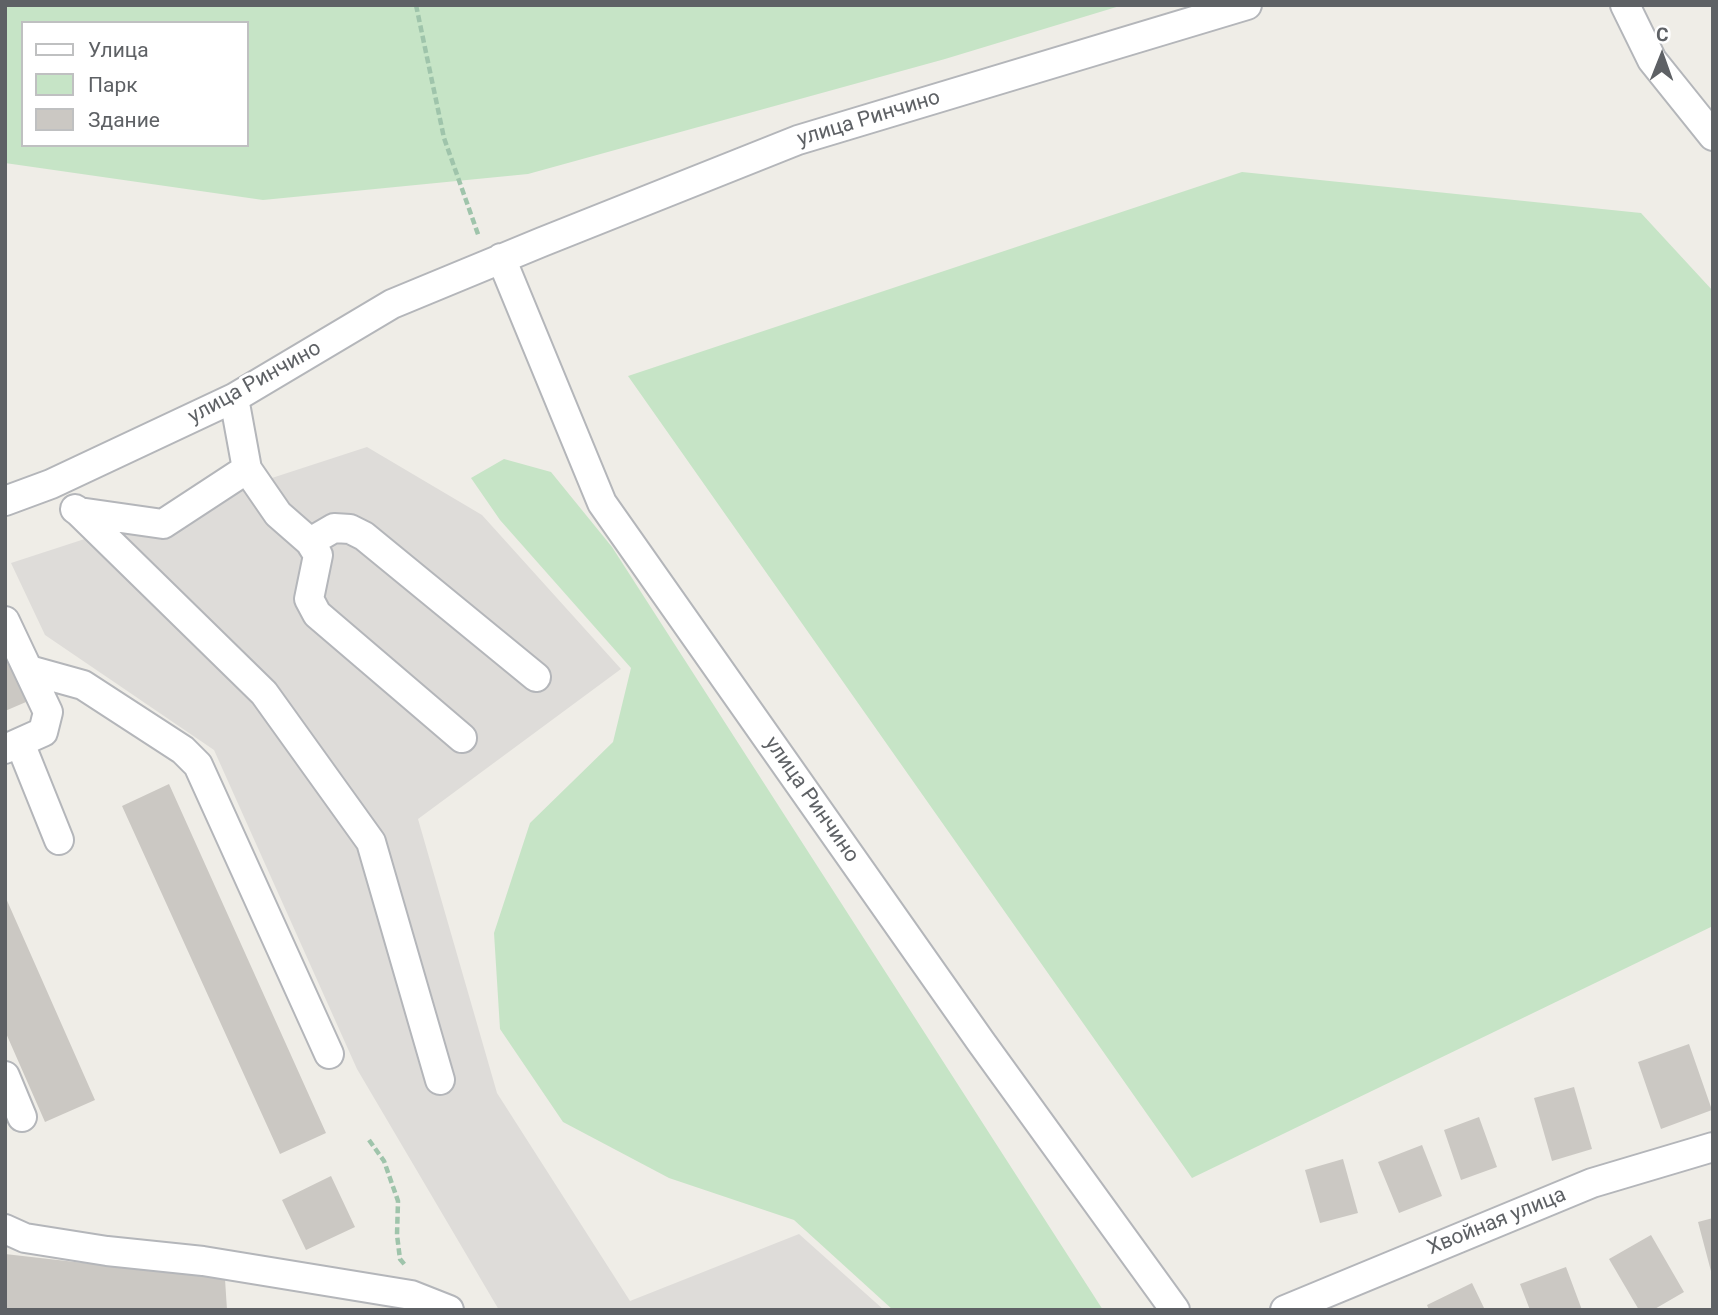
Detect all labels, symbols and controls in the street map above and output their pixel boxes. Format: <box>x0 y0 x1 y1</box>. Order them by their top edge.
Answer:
legend <box>21 21 248 147</box>
north arrow <box>1627 21 1697 91</box>
text: С <box>1656 23 1669 46</box>
text: Улица <box>88 38 149 62</box>
text: Парк <box>88 73 138 97</box>
street label: улица Ринчино <box>795 85 943 153</box>
text: Здание <box>88 108 160 132</box>
street label: улица Ринчино <box>184 336 326 430</box>
street label: улица Ринчино <box>758 732 864 868</box>
street label: Хвойная улица <box>1424 1183 1570 1261</box>

